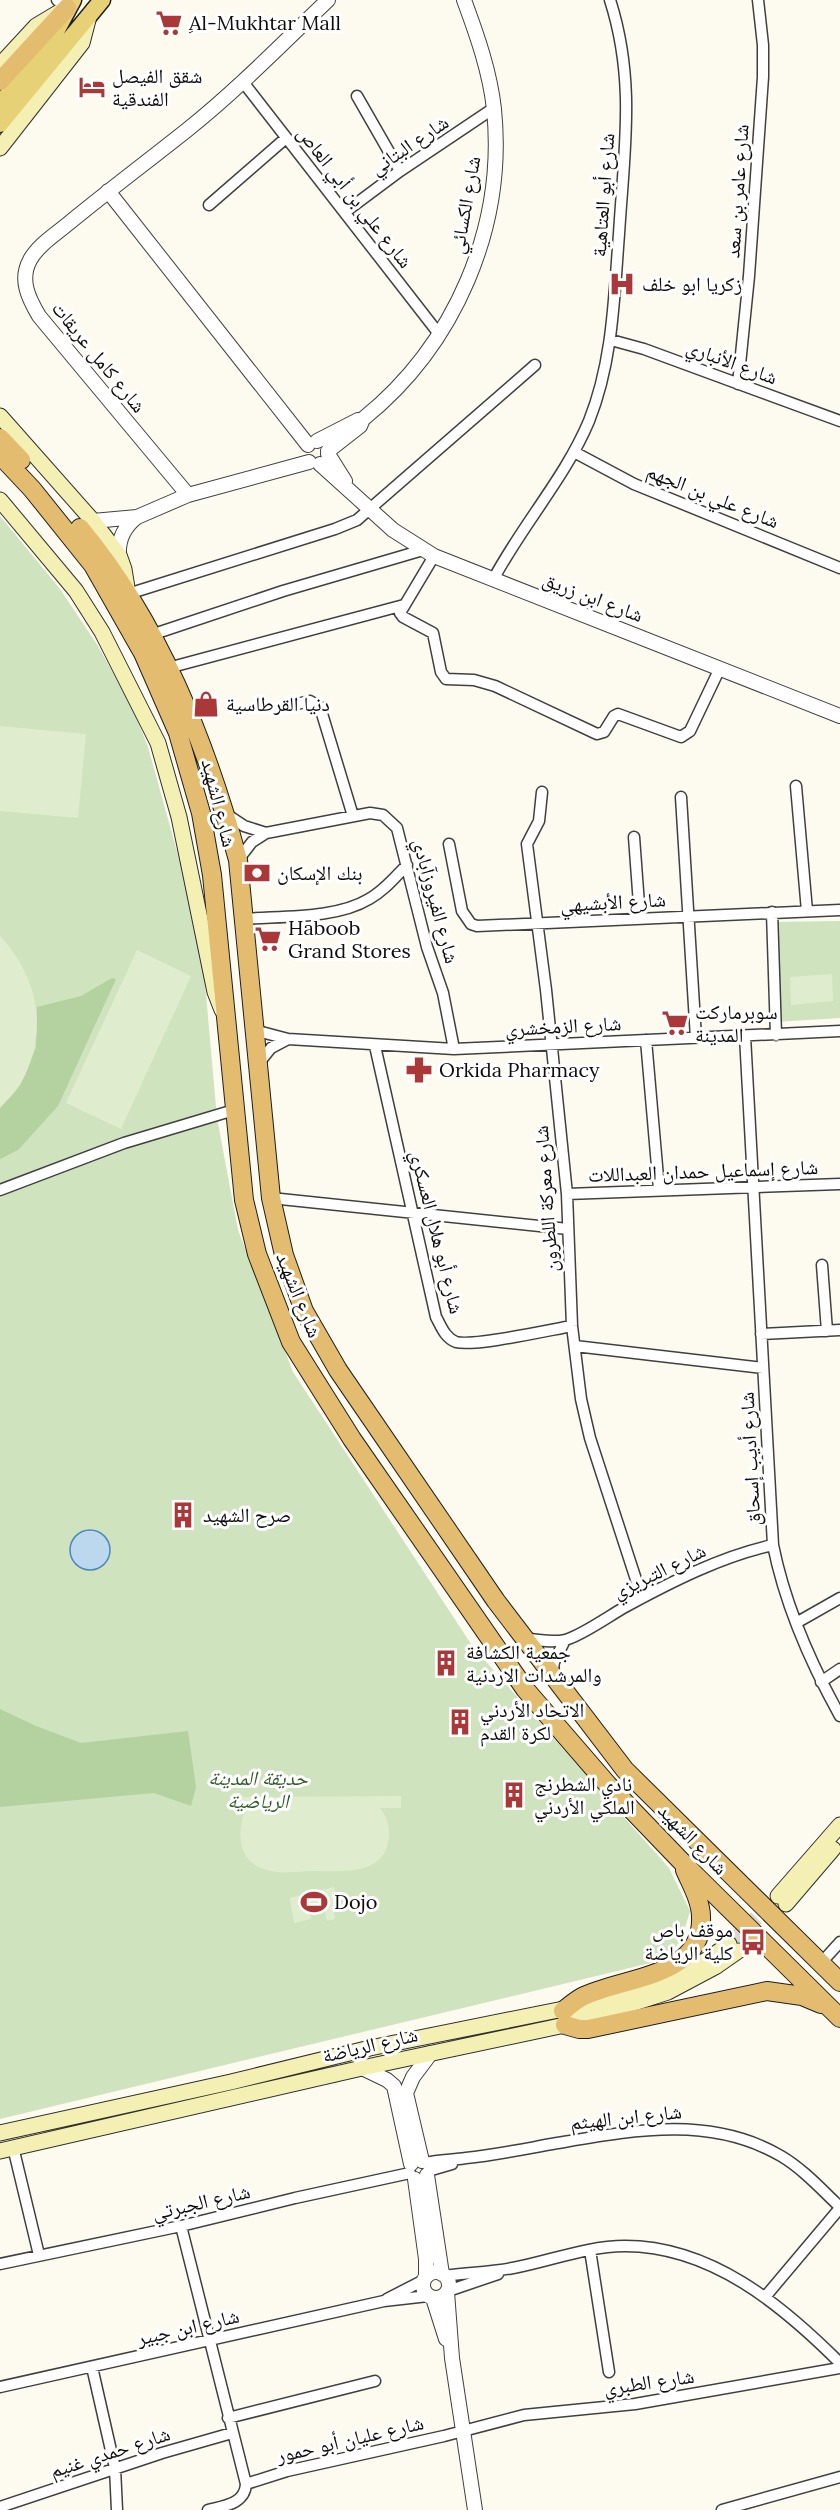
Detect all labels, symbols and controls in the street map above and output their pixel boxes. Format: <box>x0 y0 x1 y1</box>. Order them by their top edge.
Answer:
supermarket icon: ِAl-Mukhtar Mall <box>154 8 184 38</box>
place label: ِAl-Mukhtar Mall <box>188 10 341 35</box>
place label: شقق الفيصل الفندقية <box>112 63 202 111</box>
hotel icon: شقق الفيصل الفندقية <box>77 72 107 102</box>
street label: شارع البتاني <box>365 109 455 183</box>
street label: شارع علي بن أبي العاص <box>289 121 419 275</box>
street label: شارع عامر بن سعد <box>719 123 755 259</box>
street label: شارع أبو العتاهية <box>586 132 620 258</box>
street label: شارع الكسائي <box>444 154 489 257</box>
hospital icon: زكريا ابو خلف <box>607 269 637 299</box>
place label: زكريا ابو خلف <box>642 271 742 296</box>
street label: شارع كامل عريقات <box>46 296 152 418</box>
street label: شارع الأنباري <box>682 334 781 393</box>
street label: شارع علي بن الجهم <box>642 458 783 537</box>
street label: شارع ابن زريق <box>539 566 647 628</box>
shop icon: دنيا القرطاسية <box>191 689 221 719</box>
place label: دنيا القرطاسية <box>226 691 330 716</box>
street label: شارع الشهيد <box>196 756 242 850</box>
street label: شارع الفيروزآبادي <box>404 836 465 967</box>
bank icon: بنك الإسكان <box>242 858 272 888</box>
place label: بنك الإسكان <box>277 860 363 886</box>
street label: شارع الأبشيهي <box>560 886 667 921</box>
place label: Haboob Grand Stores <box>288 915 411 963</box>
supermarket icon: Haboob Grand Stores <box>253 924 283 954</box>
place label: سوبرماركت المدينة <box>695 999 778 1047</box>
supermarket icon: سوبرماركت المدينة <box>660 1008 690 1038</box>
street label: شارع الزمخشري <box>504 1010 622 1045</box>
pharmacy icon: Orkida Pharmacy <box>404 1055 434 1085</box>
place label: Orkida Pharmacy <box>439 1057 600 1082</box>
street label: شارع معركة اللطرون <box>528 1125 564 1273</box>
street label: شارع أبو هلال العسكري <box>401 1147 470 1317</box>
street label: شارع إسماعيل حمدان العبداللات <box>587 1154 819 1189</box>
street label: شارع الشهيد <box>270 1248 328 1342</box>
street label: شارع أديب إسحاق <box>734 1391 767 1527</box>
building icon: صرح الشهيد <box>168 1500 198 1530</box>
place label: صرح الشهيد <box>203 1502 291 1528</box>
street label: شارع التبريزي <box>608 1537 711 1608</box>
place label: جمعية الكشافة والمرشدات الاردنية <box>466 1639 602 1687</box>
building icon: جمعية الكشافة والمرشدات الاردنية <box>431 1648 461 1678</box>
place label: الاتحاد الأردني لكرة القدم <box>480 1697 584 1747</box>
building icon: الاتحاد الأردني لكرة القدم <box>445 1707 475 1737</box>
park label: حديقة المدينة الرياضية <box>208 1765 308 1813</box>
place label: نادي الشطرنج الملكي الأردني <box>534 1771 635 1823</box>
building icon: نادي الشطرنج الملكي الأردني <box>499 1780 529 1810</box>
street label: شارع الشهيد <box>652 1798 734 1880</box>
sports icon: Dojo <box>299 1887 329 1917</box>
place label: Dojo <box>334 1889 378 1914</box>
place label: موقف باص كلية الرياضة <box>645 1917 733 1965</box>
bus stop icon: موقف باص كلية الرياضة <box>738 1927 768 1957</box>
street label: شارع الرياضة <box>320 2021 420 2069</box>
street label: شارع ابن الهيثم <box>569 2098 683 2137</box>
street label: شارع الجبرتي <box>149 2178 253 2229</box>
street label: شارع ابن جبير <box>133 2303 242 2352</box>
street label: شارع الطبري <box>602 2363 696 2404</box>
street label: شارع عليان أبو حمور <box>273 2409 426 2469</box>
street label: شارع حمدي غنيم <box>47 2420 174 2487</box>

